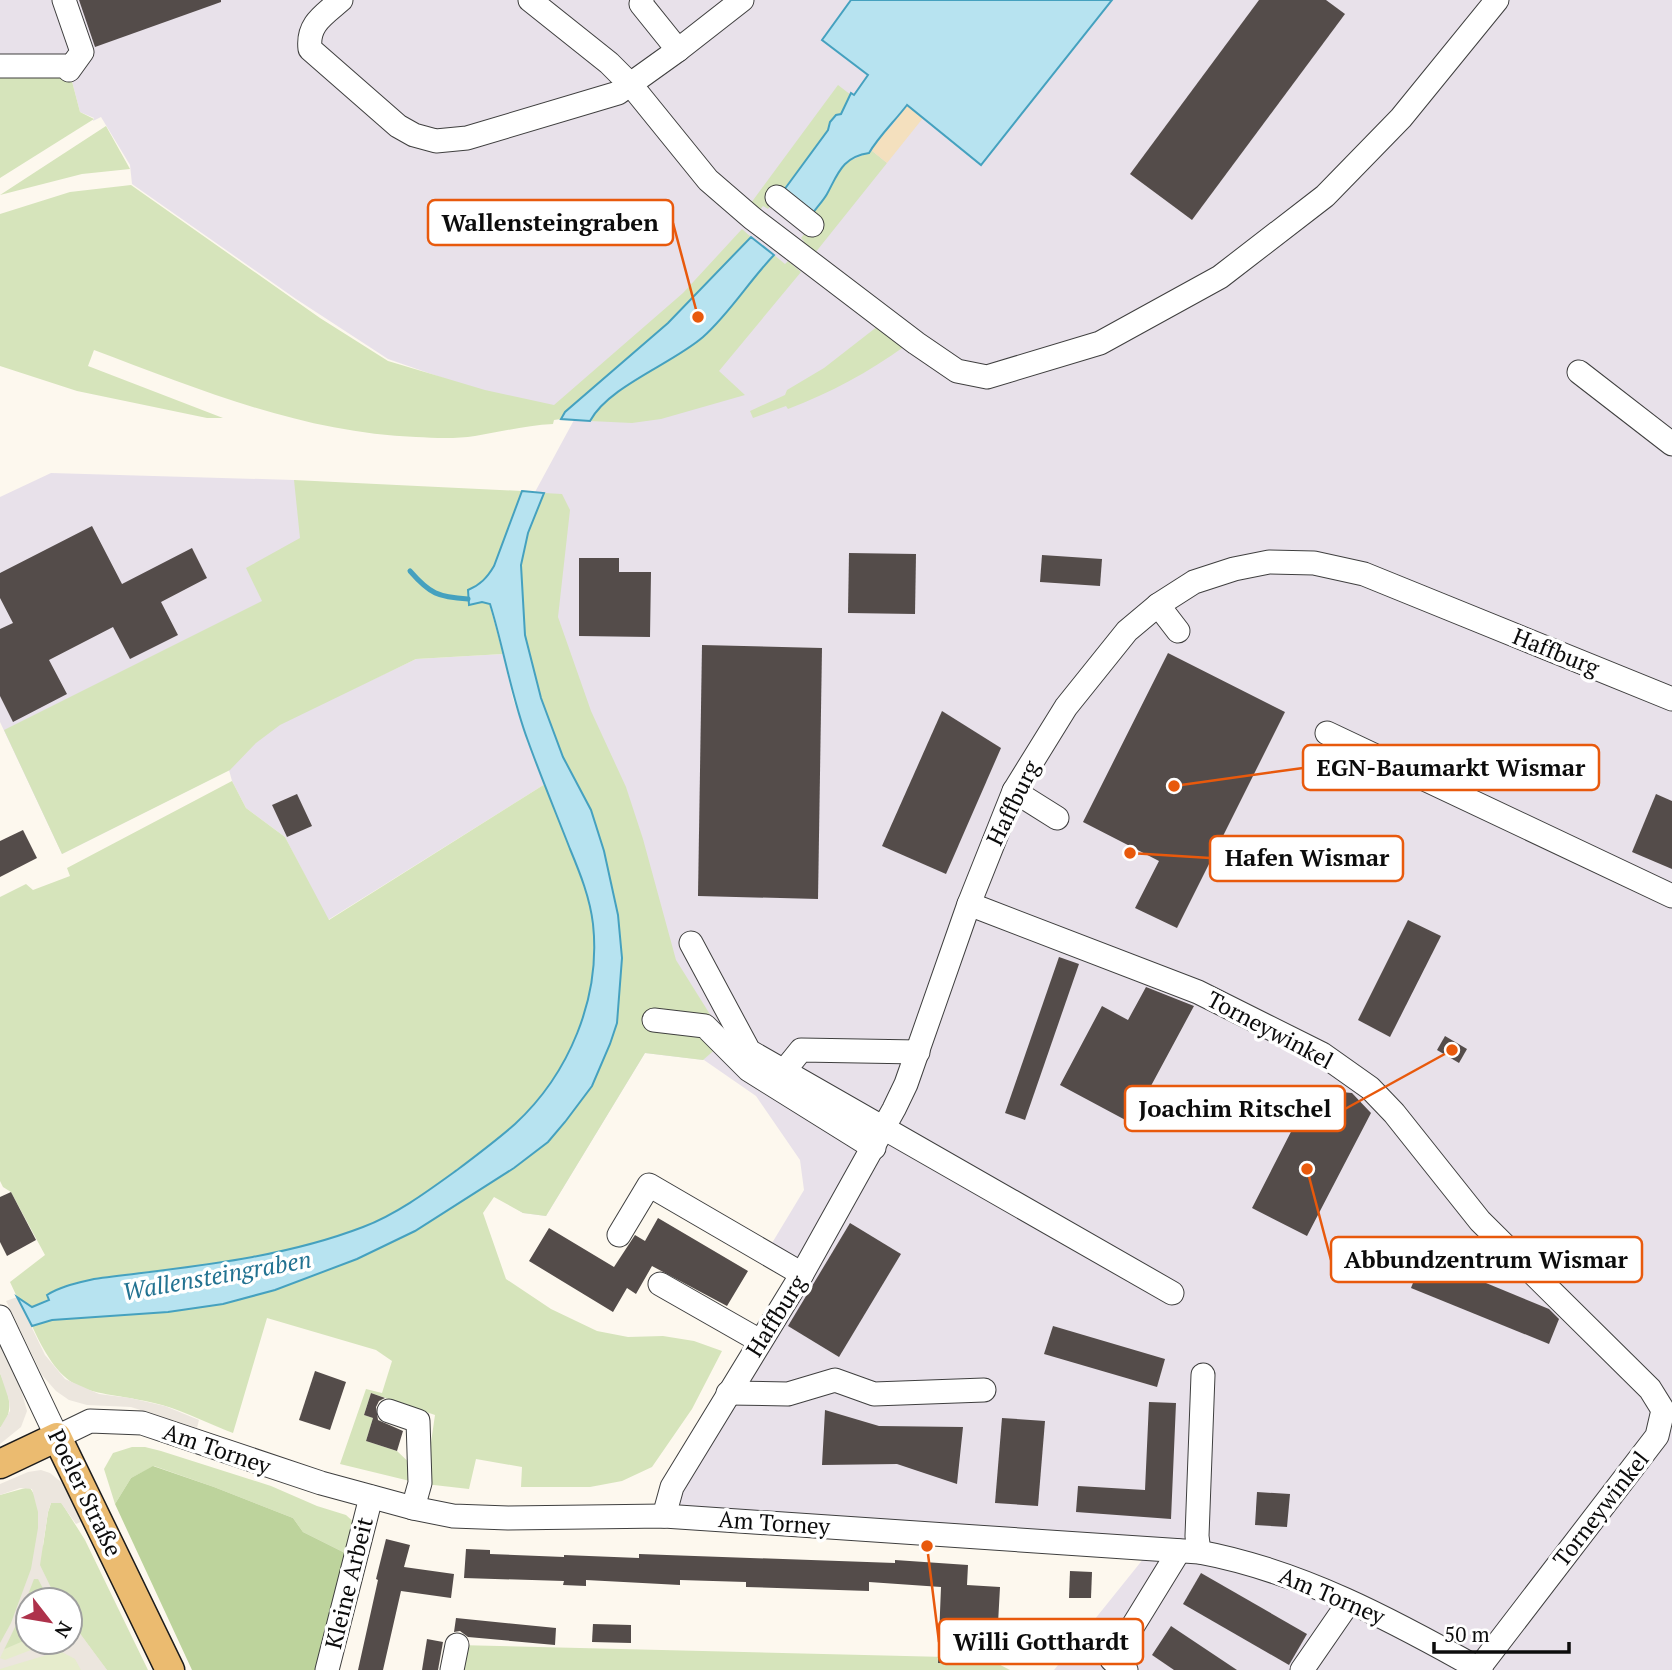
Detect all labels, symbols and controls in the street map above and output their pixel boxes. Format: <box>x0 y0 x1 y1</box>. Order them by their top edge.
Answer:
callout: Wallensteingraben <box>428 200 673 245</box>
text: Wallensteingraben <box>441 206 659 238</box>
street label: Haffburg <box>1508 620 1605 683</box>
callout: EGN-Baumarkt Wismar <box>1303 745 1599 790</box>
text: EGN-Baumarkt Wismar <box>1317 751 1586 783</box>
street label: Haffburg <box>979 754 1047 850</box>
callout: Hafen Wismar <box>1210 836 1403 881</box>
text: Hafen Wismar <box>1225 841 1390 873</box>
street label: Torneywinkel <box>1202 983 1339 1076</box>
callout: Joachim Ritschel <box>1125 1086 1345 1131</box>
text: Joachim Ritschel <box>1139 1092 1331 1124</box>
callout: Abbundzentrum Wismar <box>1331 1237 1642 1282</box>
water label: Wallensteingraben <box>120 1243 314 1307</box>
text: Abbundzentrum Wismar <box>1344 1243 1629 1275</box>
street label: Haffburg <box>738 1268 813 1362</box>
street label: Am Torney <box>159 1416 275 1482</box>
street label: Poeler Straße <box>41 1424 130 1561</box>
street label: Torneywinkel <box>1546 1444 1656 1573</box>
street label: Am Torney <box>717 1503 831 1542</box>
street label: Kleine Arbeit <box>317 1513 380 1652</box>
street label: Am Torney <box>1275 1559 1390 1632</box>
north arrow <box>14 1586 84 1656</box>
scale bar <box>1434 1610 1569 1654</box>
text: N <box>49 1617 78 1643</box>
callout: Willi Gotthardt <box>939 1619 1143 1664</box>
text: 50 m <box>1444 1620 1490 1648</box>
text: Willi Gotthardt <box>953 1625 1130 1657</box>

